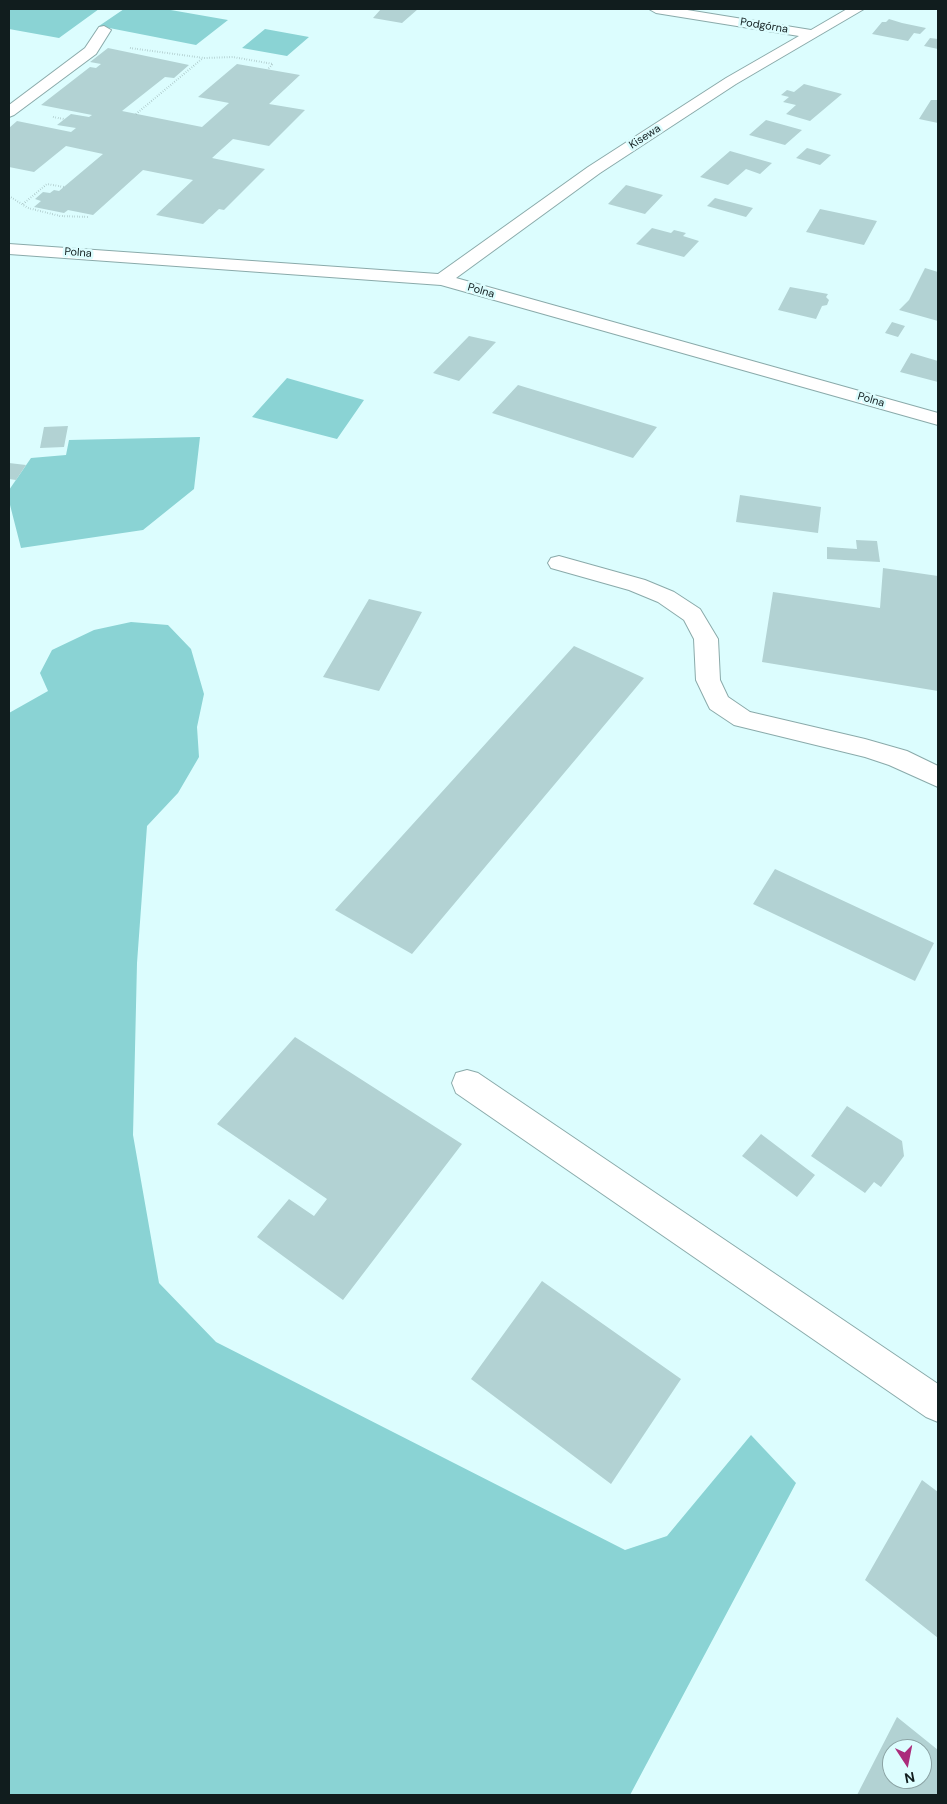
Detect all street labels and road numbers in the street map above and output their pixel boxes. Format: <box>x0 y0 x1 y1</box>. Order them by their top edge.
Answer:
street label: Podgórna <box>739 16 789 36</box>
street label: Kisewa <box>627 122 663 152</box>
street label: Polna <box>64 245 92 261</box>
street label: Polna <box>466 281 496 301</box>
street label: Polna <box>856 390 886 410</box>

